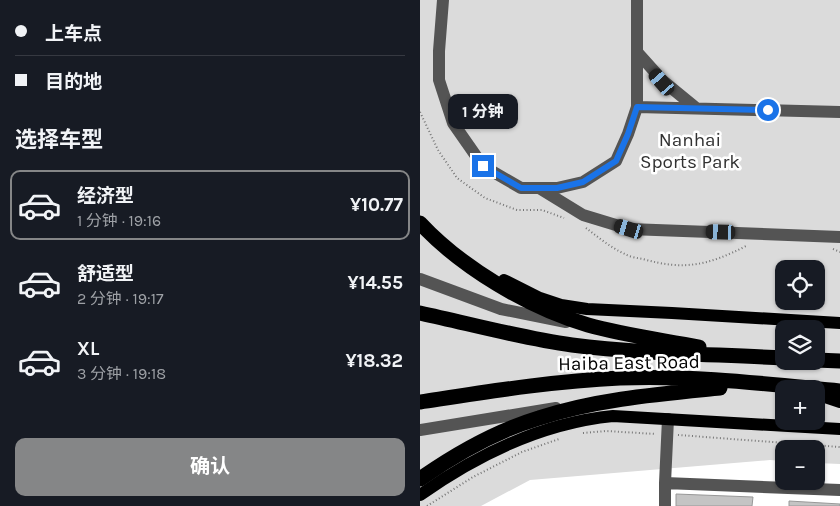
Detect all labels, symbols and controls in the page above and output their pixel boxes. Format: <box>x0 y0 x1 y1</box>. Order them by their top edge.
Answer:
text: 上车点 <box>45 23 102 45</box>
car <box>646 66 677 98</box>
text: 目的地 <box>45 71 102 93</box>
callout: 1 分钟 <box>448 94 518 128</box>
route start <box>757 99 779 121</box>
text: 1 分钟 <box>462 102 504 121</box>
text: 选择车型 <box>15 127 103 153</box>
park label: Nanhai Sports Park <box>640 129 740 173</box>
route end <box>472 155 494 177</box>
icon: car <box>17 183 62 228</box>
text: 经济型 <box>77 185 134 207</box>
text: ¥10.77 <box>350 194 403 216</box>
text: 1 分钟 · 19:16 <box>77 211 161 230</box>
car <box>612 217 645 241</box>
car <box>705 224 736 240</box>
map controls <box>775 260 825 490</box>
button: locate <box>775 260 825 310</box>
icon: car <box>17 261 62 306</box>
text: 舒适型 <box>77 263 134 285</box>
text: ¥14.55 <box>348 272 403 294</box>
text: 2 分钟 · 19:17 <box>77 289 164 308</box>
button: layers <box>775 320 825 370</box>
text: XL <box>77 338 99 360</box>
icon: car <box>17 339 62 384</box>
text: ¥18.32 <box>345 350 403 372</box>
street label: Haiba East Road <box>558 351 700 375</box>
text: 3 分钟 · 19:18 <box>77 364 166 383</box>
button: + <box>775 380 825 430</box>
button: 确认 <box>15 438 405 496</box>
button: − <box>775 440 825 490</box>

